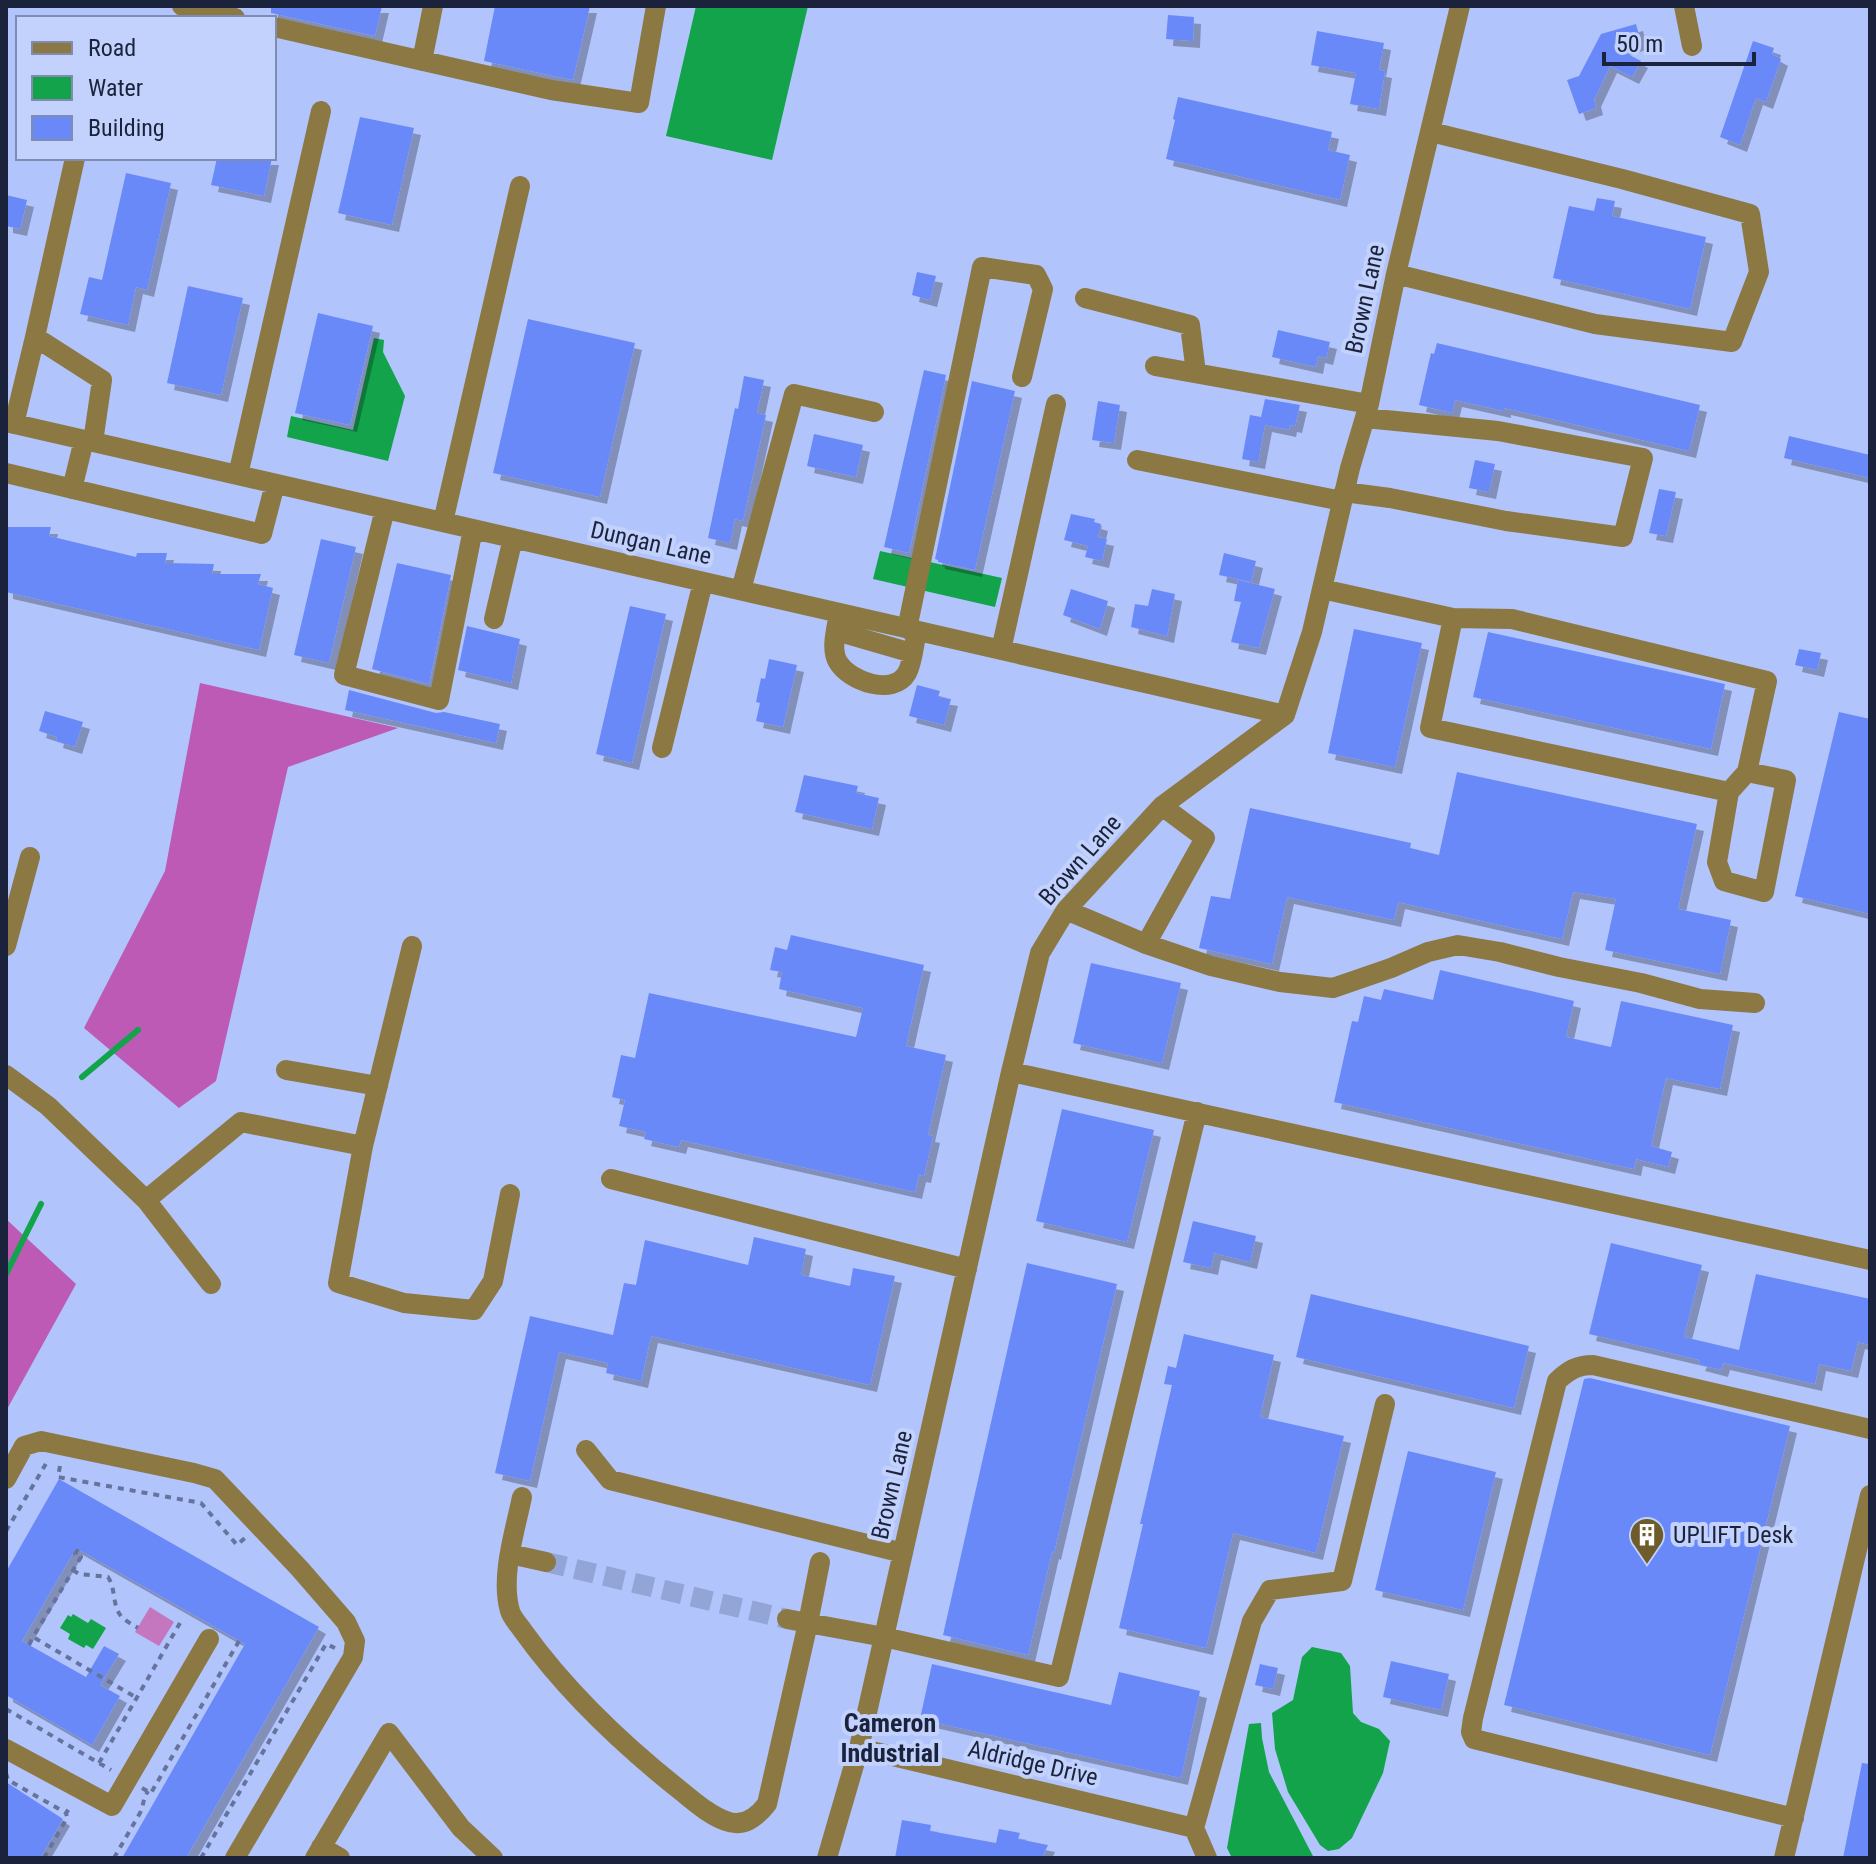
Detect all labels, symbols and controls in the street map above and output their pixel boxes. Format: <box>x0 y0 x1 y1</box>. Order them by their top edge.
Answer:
legend <box>16 16 276 160</box>
scale bar <box>1604 16 1754 66</box>
text: 50 m <box>1616 30 1663 58</box>
text: Road <box>88 34 136 62</box>
text: Water <box>88 74 143 102</box>
text: Building <box>88 114 165 142</box>
street label: Brown Lane <box>1340 242 1390 356</box>
street label: Dungan Lane <box>588 516 714 570</box>
street label: Brown Lane <box>1033 809 1127 911</box>
street label: Brown Lane <box>866 1428 918 1542</box>
building icon: UPLIFT Desk <box>1628 1516 1666 1566</box>
place label: UPLIFT Desk <box>1673 1521 1793 1549</box>
district label: Cameron Industrial <box>840 1708 940 1768</box>
street label: Aldridge Drive <box>965 1734 1101 1792</box>

